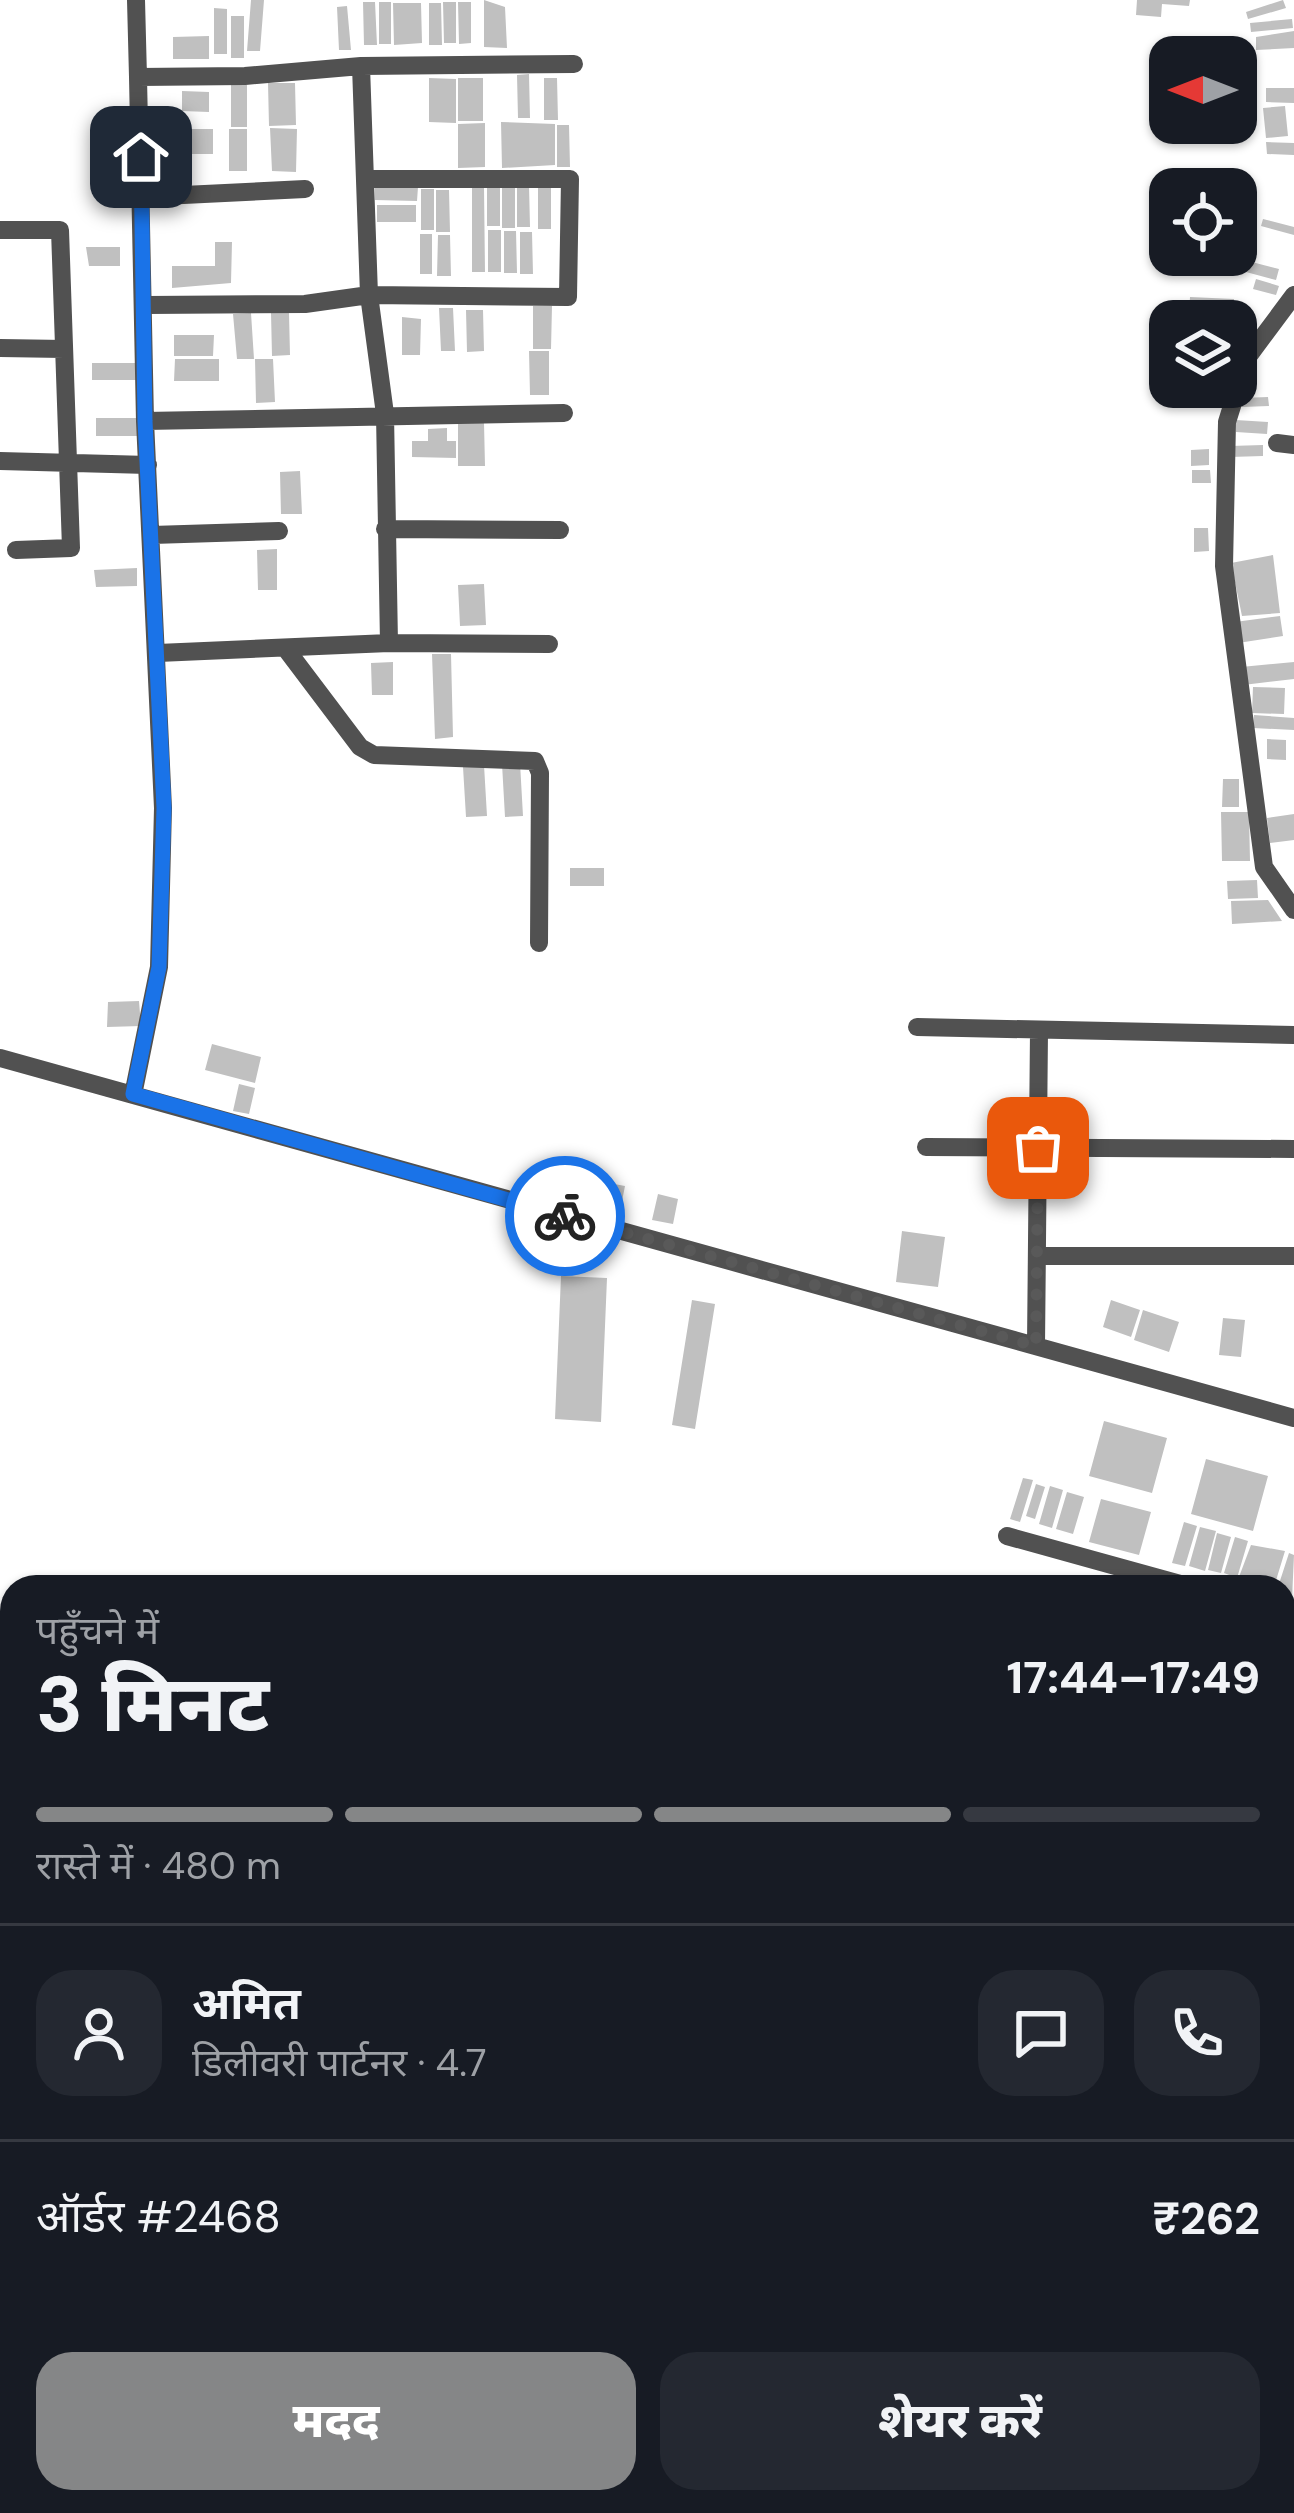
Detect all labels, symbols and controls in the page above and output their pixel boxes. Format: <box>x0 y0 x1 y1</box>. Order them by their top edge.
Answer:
north arrow <box>1149 36 1257 144</box>
map controls <box>1149 36 1257 408</box>
pin <box>90 106 192 208</box>
icon: home <box>108 124 174 190</box>
button: locate <box>1149 168 1257 276</box>
button: layers <box>1149 300 1257 408</box>
pin <box>987 1097 1089 1199</box>
icon: bag <box>1005 1115 1071 1181</box>
courier <box>505 1156 625 1276</box>
icon: bike <box>532 1183 598 1249</box>
text: पहुँचने में <box>36 1605 159 1656</box>
text: 17:44–17:49 <box>1007 1648 1260 1707</box>
text: 3 मिनट <box>36 1654 269 1755</box>
text: रास्ते में · 480 m <box>36 1840 281 1891</box>
button: person <box>36 1970 162 2096</box>
button: chat <box>978 1970 1104 2096</box>
button: phone <box>1134 1970 1260 2096</box>
text: अमित <box>192 1974 301 2033</box>
text: डिलीवरी पार्टनर · 4.7 <box>192 2037 487 2088</box>
text: ऑर्डर #2468 <box>36 2187 281 2246</box>
text: ₹262 <box>1152 2189 1260 2248</box>
button: मदद <box>36 2352 636 2490</box>
button: शेयर करें <box>660 2352 1260 2490</box>

